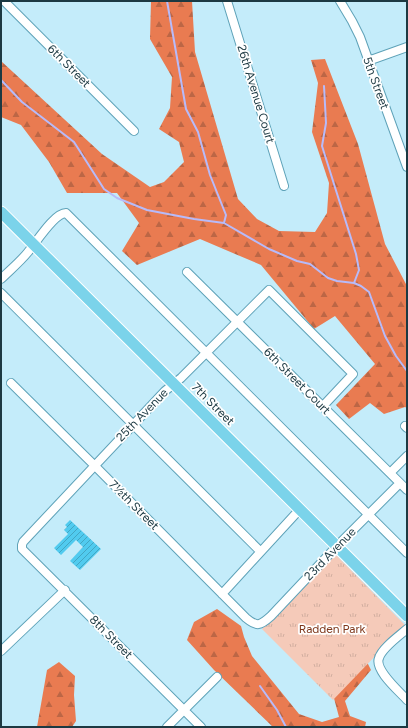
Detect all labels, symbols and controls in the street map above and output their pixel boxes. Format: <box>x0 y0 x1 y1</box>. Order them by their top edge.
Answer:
street label: 6th Street <box>45 42 94 91</box>
street label: 26th Avenue Court <box>234 43 278 145</box>
street label: 5th Street <box>360 55 392 112</box>
street label: 6th Street Court <box>261 345 334 418</box>
street label: 7th Street <box>189 380 237 428</box>
street label: 25th Avenue <box>113 385 171 444</box>
street label: 7½th Street <box>106 477 162 533</box>
street label: 23rd Avenue <box>301 524 359 583</box>
street label: 8th Street <box>87 613 136 662</box>
park label: Radden Park <box>299 622 366 636</box>

